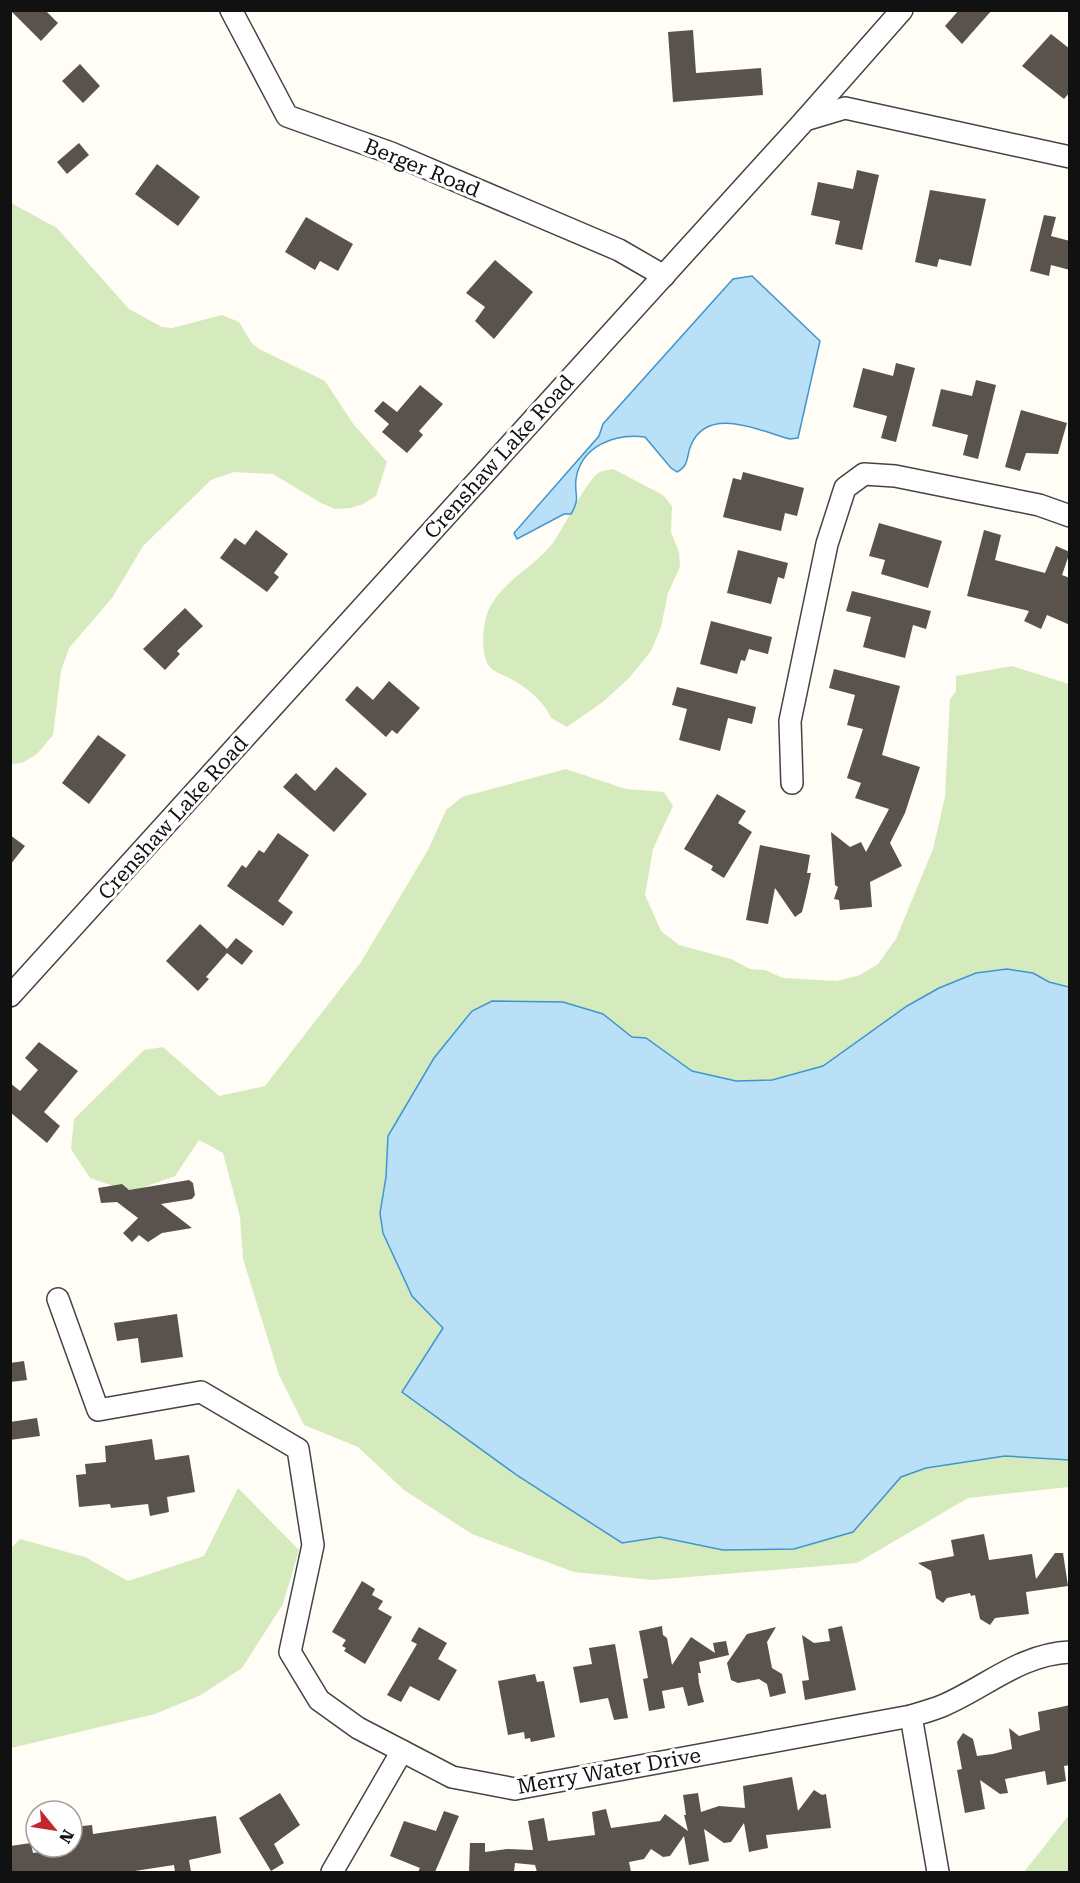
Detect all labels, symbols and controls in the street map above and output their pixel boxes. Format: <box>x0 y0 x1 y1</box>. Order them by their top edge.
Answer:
street label: Berger Road <box>361 134 484 202</box>
street label: Crenshaw Lake Road <box>419 370 579 544</box>
street label: Crenshaw Lake Road <box>93 731 253 905</box>
street label: Merry Water Drive <box>515 1743 703 1799</box>
north arrow <box>24 1799 84 1859</box>
text: N <box>55 1826 78 1846</box>

